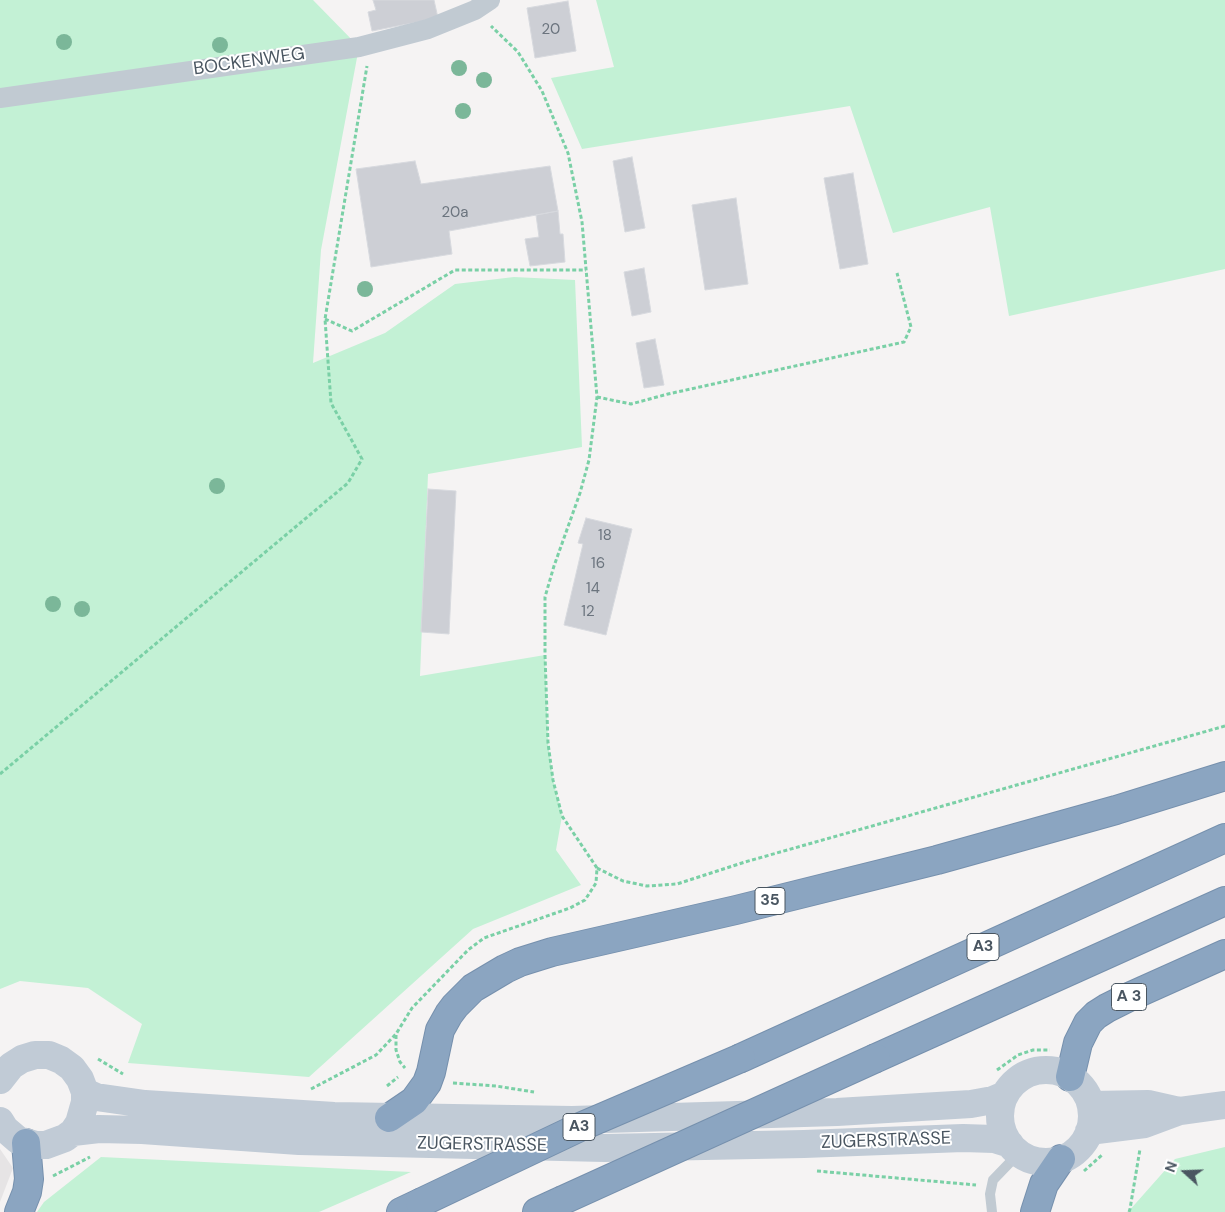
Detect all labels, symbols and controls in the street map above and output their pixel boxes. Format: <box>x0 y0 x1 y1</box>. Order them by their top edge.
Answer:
house number: 20 <box>542 21 560 39</box>
street label: BOCKENWEG <box>192 44 306 80</box>
house number: 20a <box>442 204 468 222</box>
house number: 18 <box>598 527 612 545</box>
house number: 16 <box>591 555 605 573</box>
house number: 14 <box>586 580 600 598</box>
house number: 12 <box>581 603 595 621</box>
road number: 35 <box>755 888 785 914</box>
road number: A3 <box>967 934 999 960</box>
road number: A 3 <box>1112 984 1146 1010</box>
road number: A3 <box>563 1114 595 1140</box>
street label: ZUGERSTRASSE <box>821 1128 951 1154</box>
street label: ZUGERSTRASSE <box>417 1133 547 1157</box>
north arrow <box>1160 1147 1210 1197</box>
text: N <box>1161 1159 1181 1175</box>

